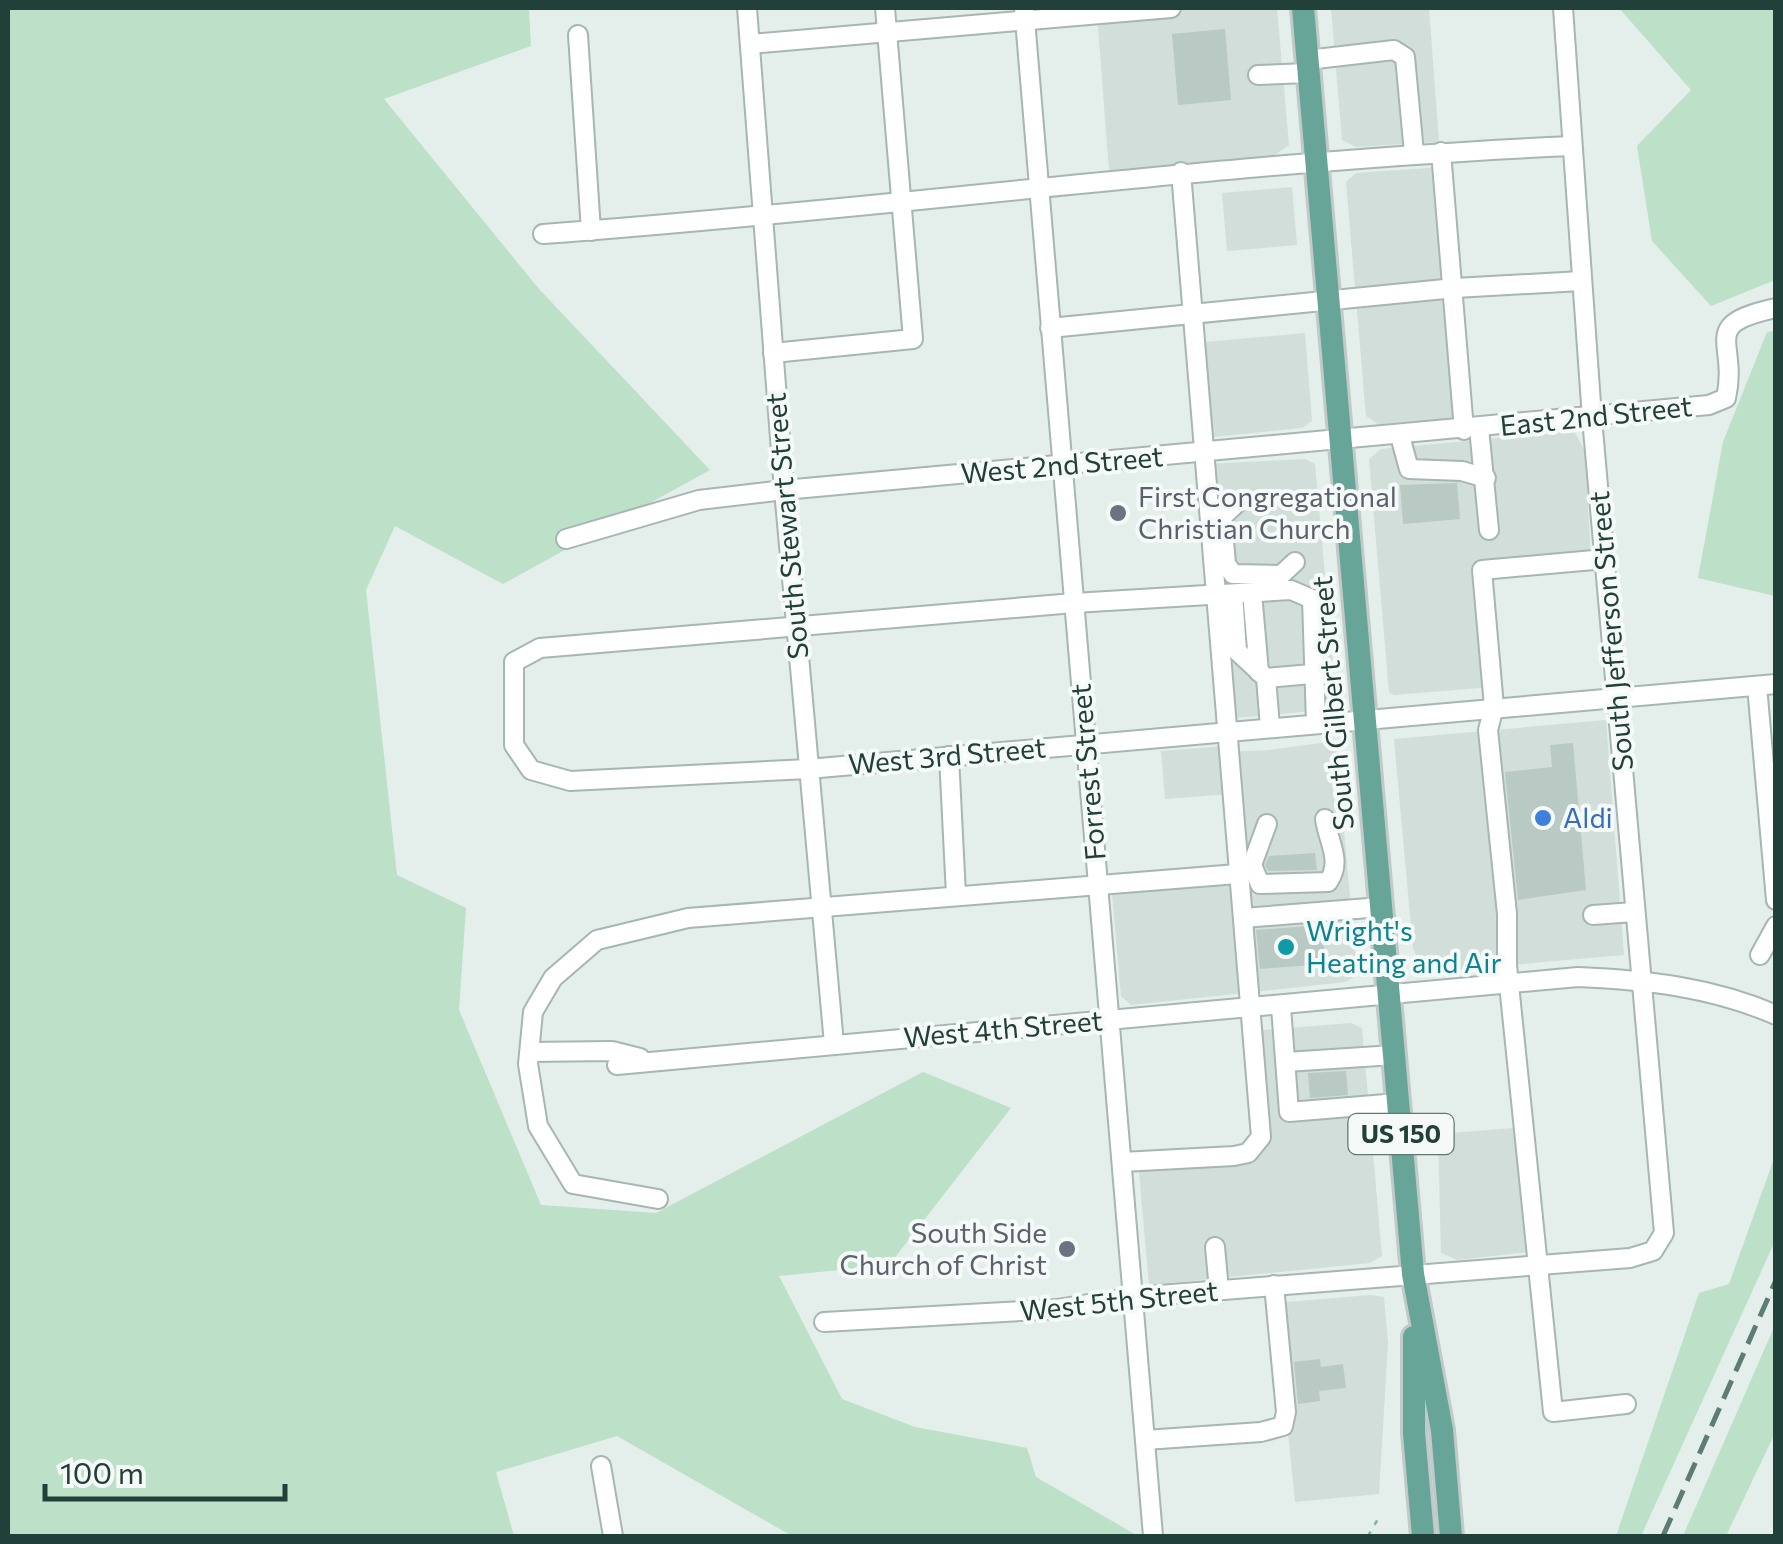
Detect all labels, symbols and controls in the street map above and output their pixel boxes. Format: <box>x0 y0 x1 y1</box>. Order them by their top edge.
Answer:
street label: East 2nd Street <box>1498 388 1694 442</box>
street label: South Stewart Street <box>757 391 815 661</box>
street label: West 2nd Street <box>959 438 1165 490</box>
place label: First Congregational Christian Church <box>1138 479 1397 545</box>
street label: South Jefferson Street <box>1581 490 1639 772</box>
marker: First Congregational Christian Church <box>1107 502 1129 524</box>
street label: South Gilbert Street <box>1304 575 1360 832</box>
street label: Forrest Street <box>1062 682 1112 862</box>
street label: West 3rd Street <box>847 729 1047 781</box>
place label: Aldi <box>1563 800 1613 834</box>
marker: Aldi <box>1532 807 1554 829</box>
place label: Wright's Heating and Air <box>1306 913 1502 979</box>
marker: Wright's Heating and Air <box>1275 936 1297 958</box>
street label: West 4th Street <box>902 1002 1104 1054</box>
road number: US 150 <box>1348 1114 1454 1154</box>
place label: South Side Church of Christ <box>839 1215 1047 1281</box>
marker: South Side Church of Christ <box>1056 1238 1078 1260</box>
street label: West 5th Street <box>1018 1273 1220 1327</box>
scale bar <box>45 1439 285 1501</box>
text: 100 m <box>60 1453 144 1490</box>

